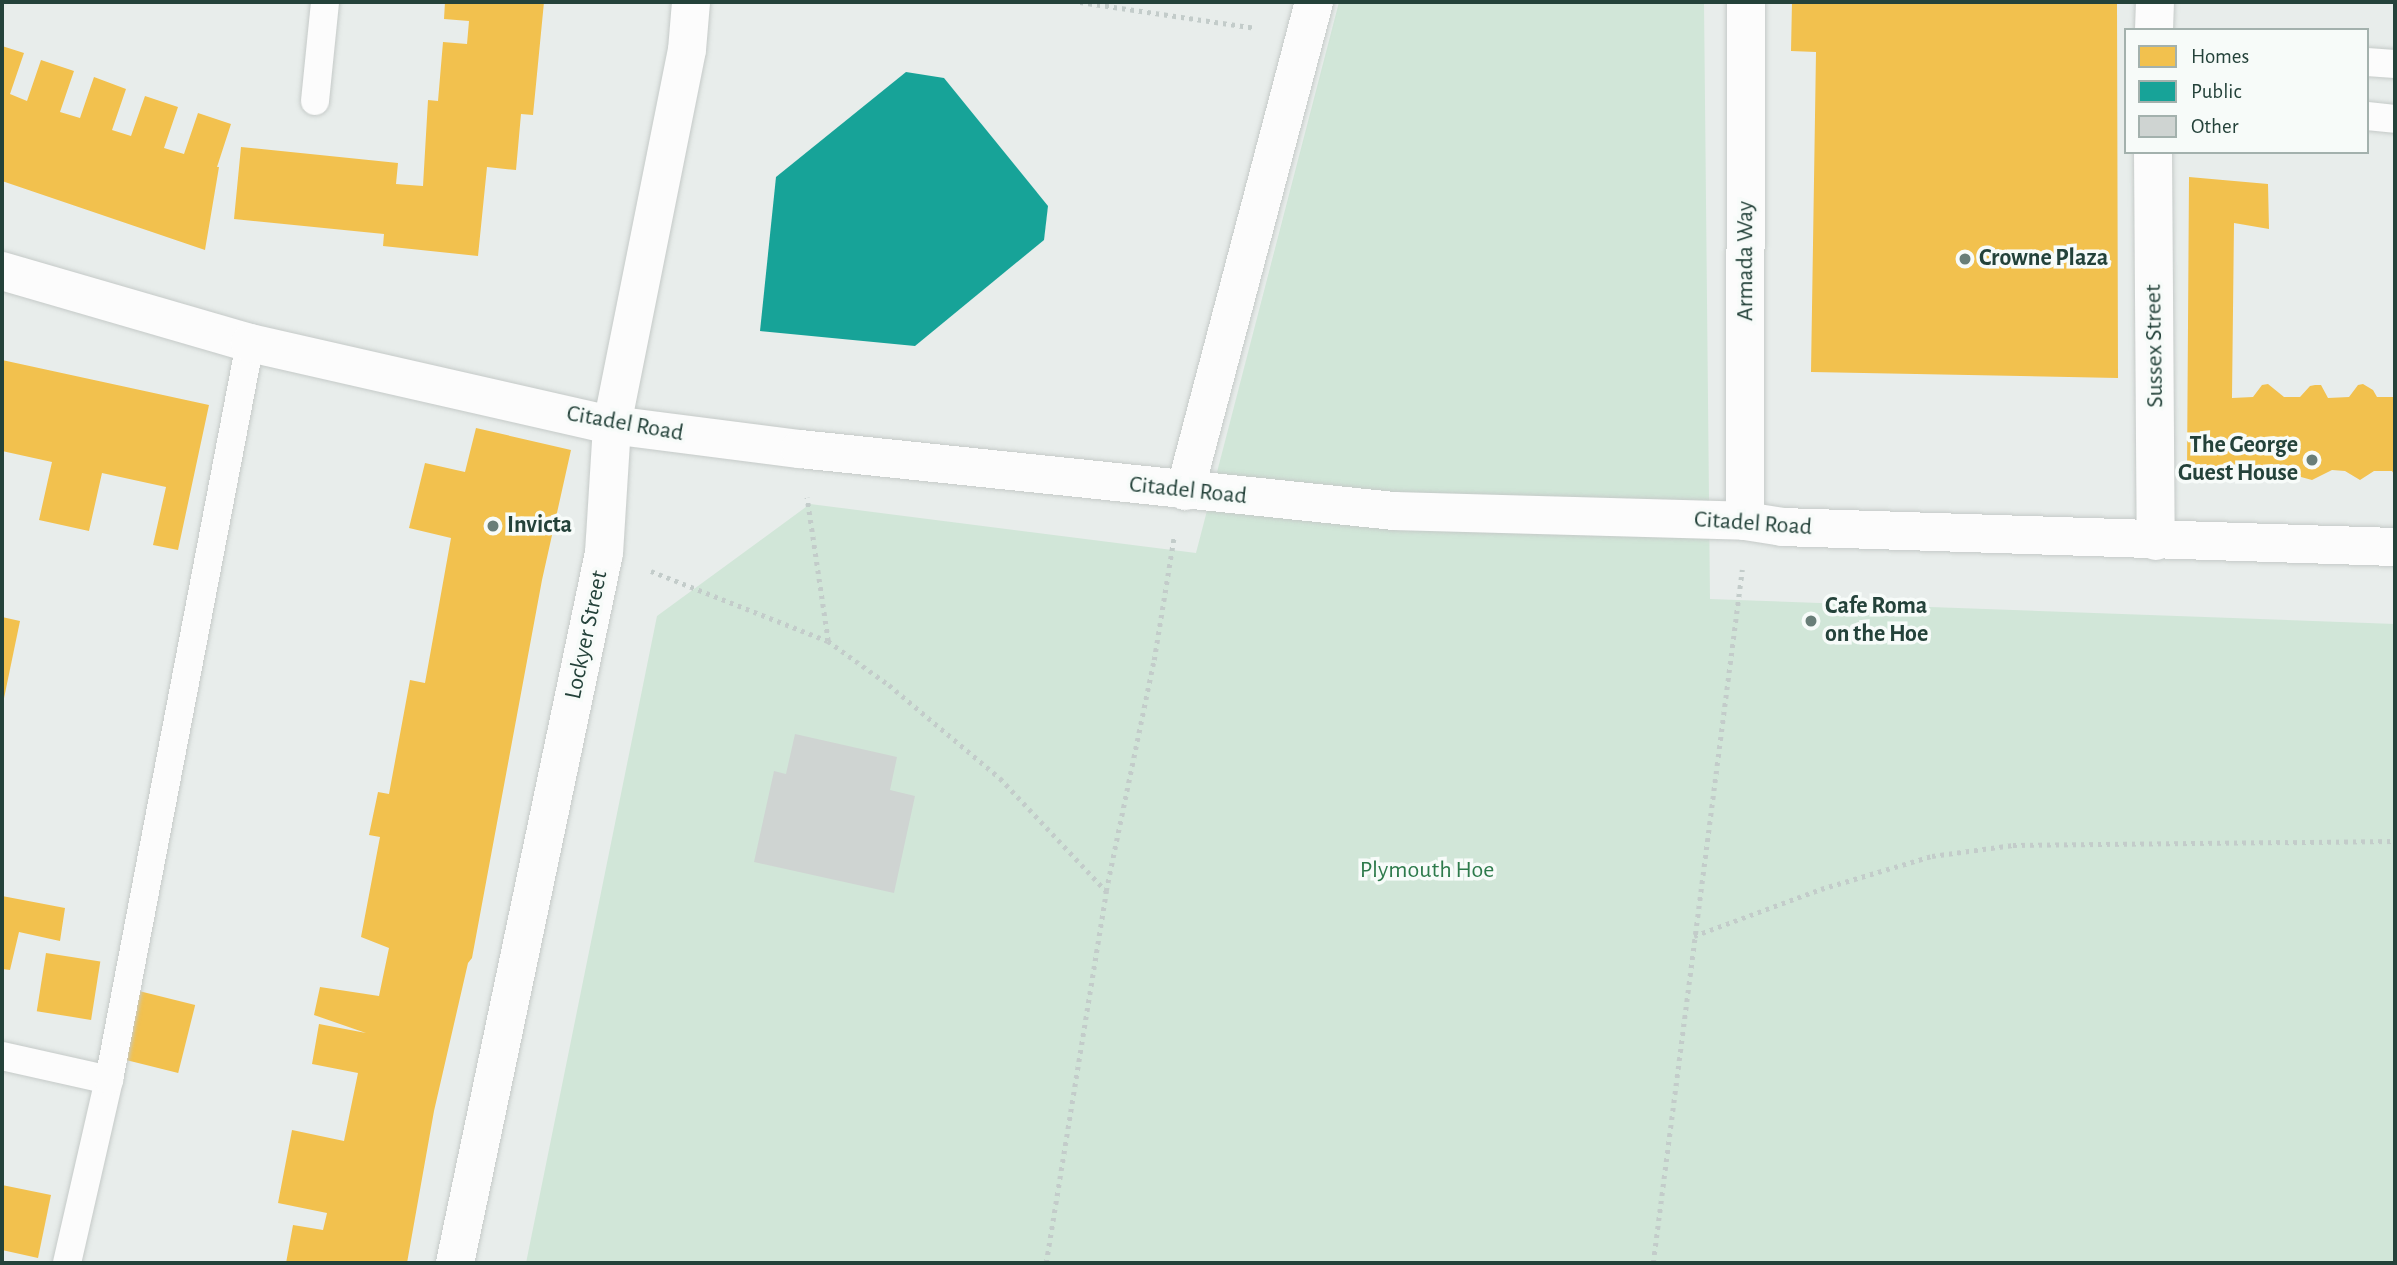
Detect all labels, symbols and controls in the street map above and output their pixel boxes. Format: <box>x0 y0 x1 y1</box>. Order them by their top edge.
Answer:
legend <box>2124 28 2369 154</box>
text: Homes <box>2191 46 2249 67</box>
text: Public <box>2191 81 2241 102</box>
text: Other <box>2191 116 2238 137</box>
street label: Armada Way <box>1732 201 1760 321</box>
place label: Crowne Plaza <box>1979 245 2108 273</box>
marker: Crowne Plaza <box>1957 251 1973 267</box>
street label: Sussex Street <box>2140 284 2170 408</box>
street label: Citadel Road <box>564 400 686 448</box>
place label: The George Guest House <box>2178 432 2298 488</box>
marker: The George Guest House <box>2304 452 2320 468</box>
street label: Citadel Road <box>1128 471 1248 511</box>
street label: Citadel Road <box>1693 506 1813 542</box>
place label: Invicta <box>507 512 572 540</box>
marker: Invicta <box>485 518 501 534</box>
street label: Lockyer Street <box>559 568 615 702</box>
place label: Cafe Roma on the Hoe <box>1825 593 1928 649</box>
marker: Cafe Roma on the Hoe <box>1803 613 1819 629</box>
park label: Plymouth Hoe <box>1360 857 1494 885</box>

